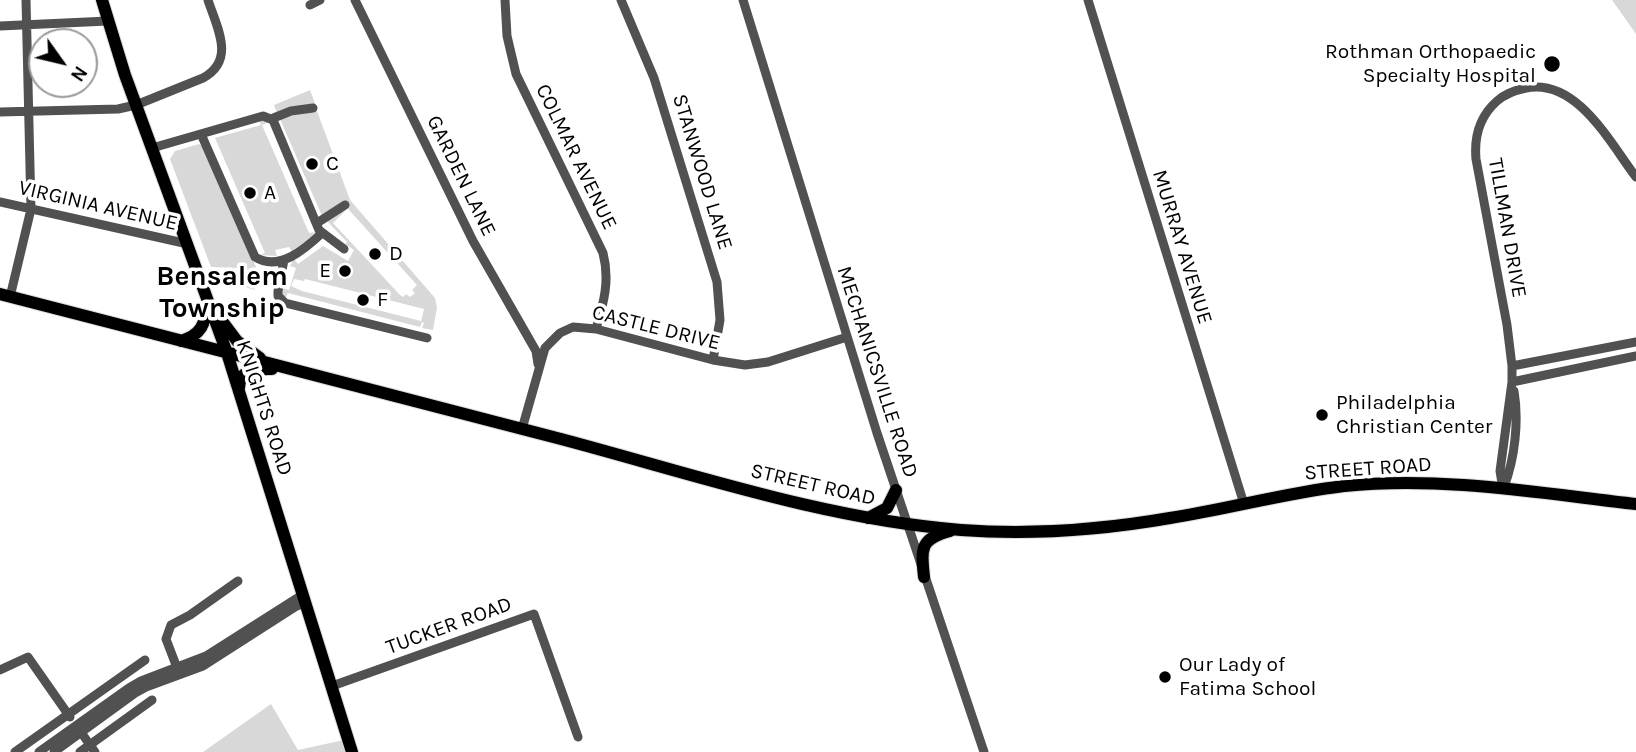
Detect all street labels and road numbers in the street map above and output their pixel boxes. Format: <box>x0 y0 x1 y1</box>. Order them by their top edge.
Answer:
street label: COLMAR AVENUE <box>530 80 622 234</box>
street label: STANWOOD LANE <box>666 91 738 253</box>
street label: GARDEN LANE <box>421 111 501 241</box>
street label: TILLMAN DRIVE <box>1482 156 1532 300</box>
street label: MURRAY AVENUE <box>1147 167 1217 327</box>
street label: VIRGINIA AVENUE <box>16 175 180 237</box>
street label: MECHANICSVILLE ROAD <box>831 263 923 481</box>
street label: CASTLE DRIVE <box>589 300 723 356</box>
street label: KNIGHTS ROAD <box>230 337 298 479</box>
street label: STREET ROAD <box>1304 452 1432 486</box>
street label: STREET ROAD <box>748 458 878 512</box>
street label: TUCKER ROAD <box>383 592 515 660</box>

